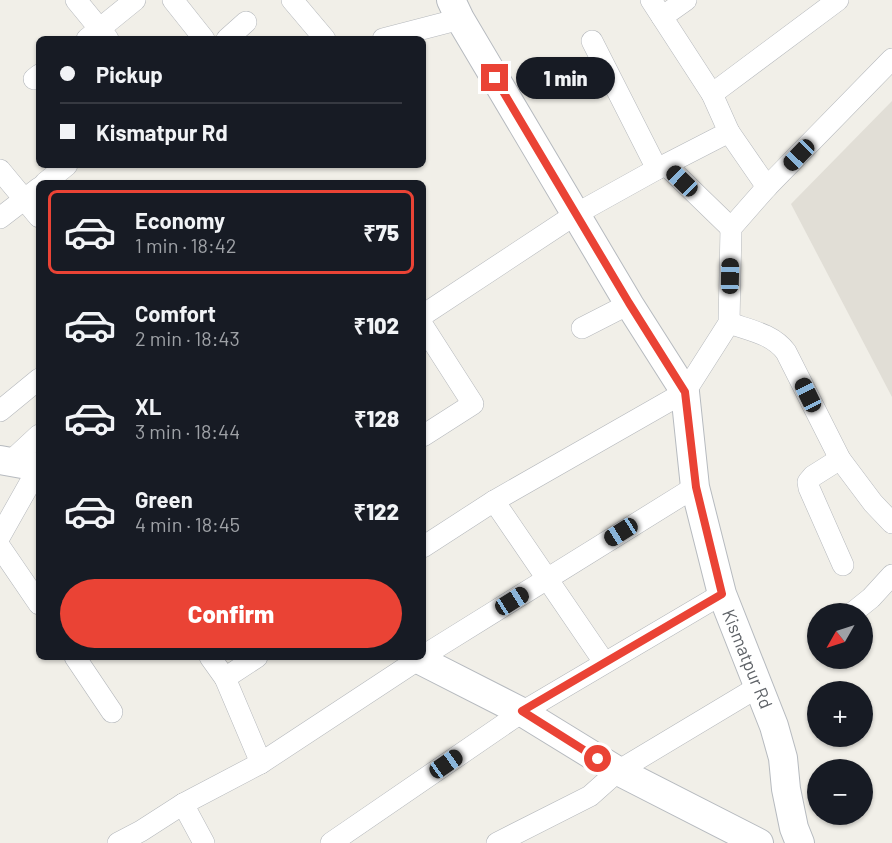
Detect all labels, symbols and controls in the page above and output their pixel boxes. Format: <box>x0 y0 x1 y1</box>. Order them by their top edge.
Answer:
callout: 1 min <box>516 57 615 99</box>
text: Pickup <box>96 61 163 87</box>
route end <box>481 64 508 91</box>
text: 1 min <box>544 66 587 90</box>
text: Kismatpur Rd <box>96 119 228 145</box>
car <box>780 136 818 174</box>
car <box>663 162 701 200</box>
icon: car <box>63 205 117 259</box>
text: Economy <box>135 207 225 233</box>
text: ₹75 <box>363 219 399 245</box>
text: 1 min · 18:42 <box>135 233 237 257</box>
car <box>721 258 739 294</box>
icon: car <box>63 298 117 352</box>
text: Comfort <box>135 300 216 326</box>
text: ₹102 <box>354 312 399 338</box>
text: 2 min · 18:43 <box>135 326 240 350</box>
car <box>792 375 824 415</box>
icon: car <box>63 391 117 445</box>
text: XL <box>135 393 161 419</box>
text: ₹128 <box>354 405 399 431</box>
text: 3 min · 18:44 <box>135 419 240 443</box>
icon: car <box>63 484 117 538</box>
text: Green <box>135 486 193 512</box>
text: ₹122 <box>354 498 399 524</box>
text: 4 min · 18:45 <box>135 512 240 536</box>
car <box>601 515 641 549</box>
button: Confirm <box>60 579 402 648</box>
car <box>492 584 532 618</box>
north arrow <box>807 603 873 669</box>
map controls <box>807 603 873 825</box>
street label: Kismatpur Rd <box>718 606 778 712</box>
button: + <box>807 681 873 747</box>
route start <box>584 745 611 772</box>
car <box>426 746 466 782</box>
button: − <box>807 759 873 825</box>

